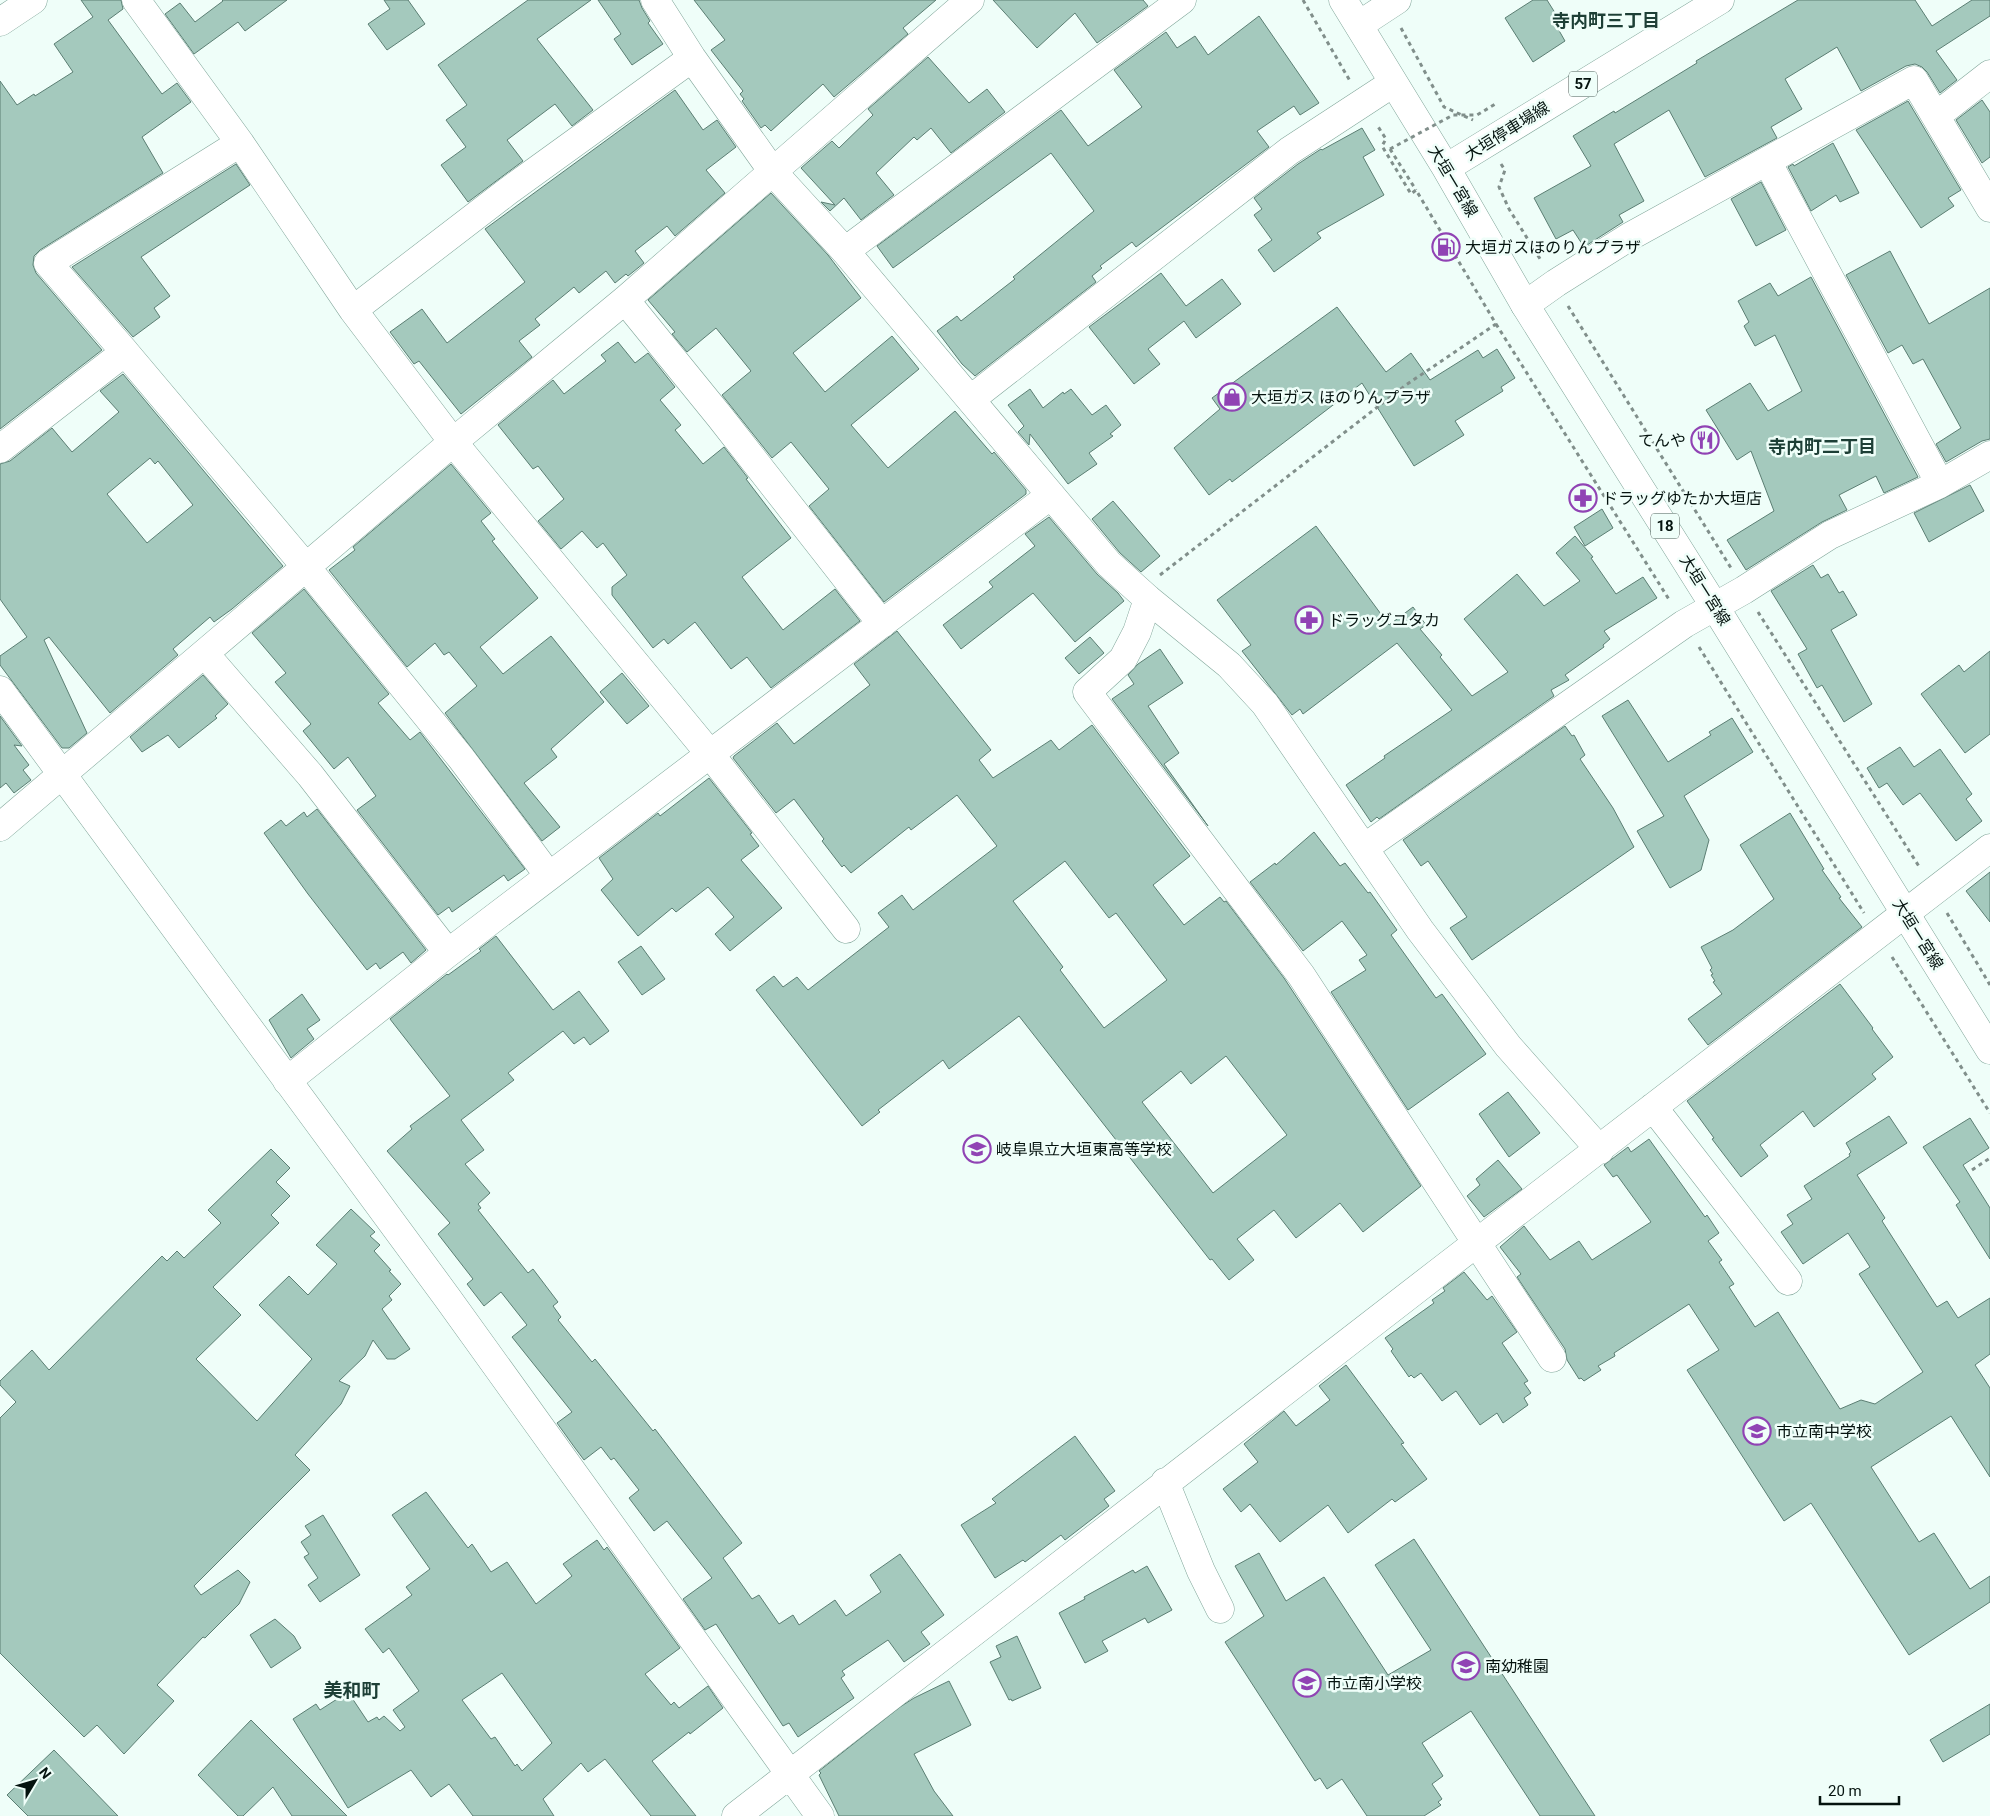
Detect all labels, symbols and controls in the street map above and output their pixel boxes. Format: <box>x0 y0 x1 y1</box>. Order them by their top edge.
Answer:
district label: 寺内町三丁目 <box>1552 10 1660 31</box>
road number: 57 <box>1569 72 1597 96</box>
street label: 大垣停車場線 <box>1461 98 1553 164</box>
street label: 大垣一宮線 <box>1424 142 1482 220</box>
fuel station icon: 大垣ガスほのりんプラザ <box>1431 232 1461 262</box>
place label: 大垣ガスほのりんプラザ <box>1465 238 1641 257</box>
shop icon: 大垣ガス ほのりんプラザ <box>1217 382 1247 412</box>
place label: 大垣ガス ほのりんプラザ <box>1251 388 1431 407</box>
restaurant icon: てんや <box>1690 425 1720 455</box>
place label: てんや <box>1638 431 1686 450</box>
district label: 寺内町二丁目 <box>1768 436 1876 457</box>
pharmacy icon: ドラッグゆたか大垣店 <box>1568 483 1598 513</box>
place label: ドラッグゆたか大垣店 <box>1602 489 1762 508</box>
road number: 18 <box>1651 514 1679 538</box>
street label: 大垣一宮線 <box>1676 551 1734 629</box>
pharmacy icon: ドラッグユタカ <box>1294 605 1324 635</box>
place label: ドラッグユタカ <box>1328 611 1440 630</box>
street label: 大垣一宮線 <box>1889 895 1947 973</box>
school or university icon: 岐阜県立大垣東高等学校 <box>962 1134 992 1164</box>
place label: 岐阜県立大垣東高等学校 <box>996 1140 1172 1159</box>
school or university icon: 市立南中学校 <box>1742 1416 1772 1446</box>
place label: 市立南中学校 <box>1776 1422 1872 1441</box>
school or university icon: 南幼稚園 <box>1451 1651 1481 1681</box>
place label: 南幼稚園 <box>1485 1657 1549 1676</box>
school or university icon: 市立南小学校 <box>1292 1668 1322 1698</box>
place label: 市立南小学校 <box>1326 1674 1422 1693</box>
district label: 美和町 <box>323 1679 381 1702</box>
north arrow <box>10 1756 60 1806</box>
text: N <box>36 1764 55 1782</box>
scale bar <box>1820 1774 1899 1806</box>
text: 20 m <box>1828 1782 1862 1800</box>

